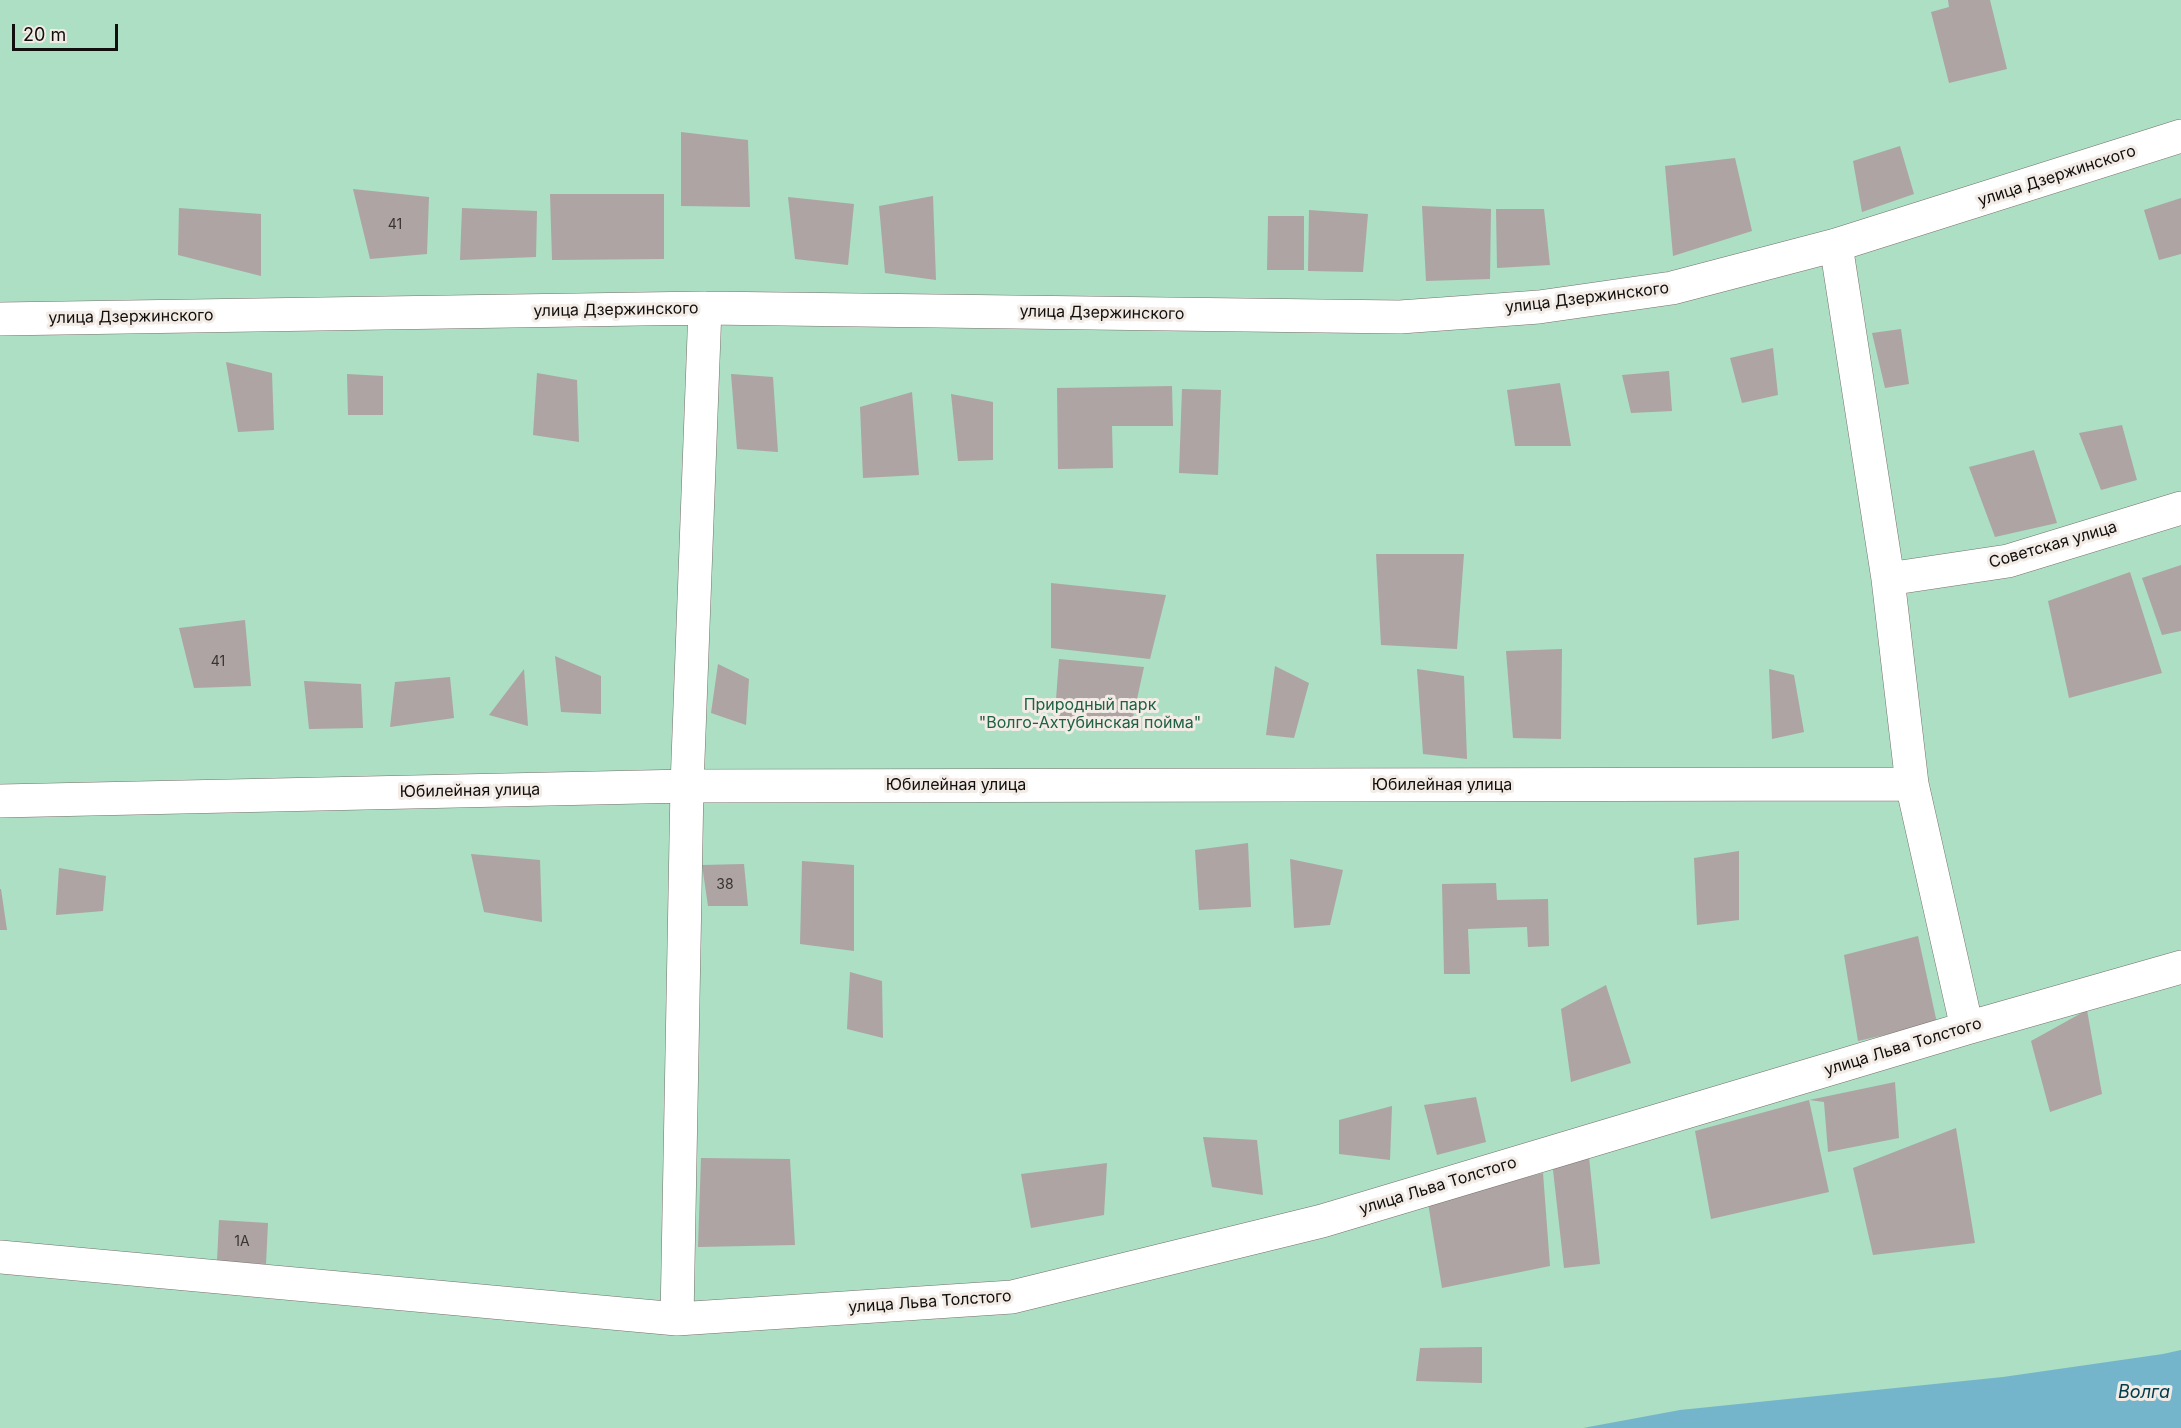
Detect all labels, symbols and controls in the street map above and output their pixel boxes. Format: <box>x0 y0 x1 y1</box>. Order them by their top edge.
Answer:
scale bar <box>15 12 122 50</box>
text: 20 m <box>23 24 66 45</box>
street label: улица Дзержинского <box>1976 141 2138 211</box>
house number: 41 <box>388 217 402 233</box>
street label: улица Дзержинского <box>1504 278 1670 318</box>
street label: улица Дзержинского <box>533 299 699 321</box>
street label: улица Дзержинского <box>1019 302 1185 324</box>
street label: улица Дзержинского <box>48 306 214 328</box>
street label: Советская улица <box>1987 518 2119 572</box>
house number: 41 <box>211 654 225 670</box>
park label: Природный парк "Волго-Ахтубинская пойма" <box>979 695 1201 733</box>
street label: Юбилейная улица <box>886 775 1026 795</box>
street label: Юбилейная улица <box>1372 775 1512 795</box>
street label: Юбилейная улица <box>400 780 540 802</box>
house number: 38 <box>716 877 734 893</box>
street label: улица Льва Толстого <box>1822 1014 1984 1080</box>
street label: улица Льва Толстого <box>1357 1153 1519 1219</box>
house number: 1А <box>234 1234 250 1250</box>
street label: улица Льва Толстого <box>848 1287 1012 1317</box>
water label: Волга <box>2118 1382 2170 1404</box>

